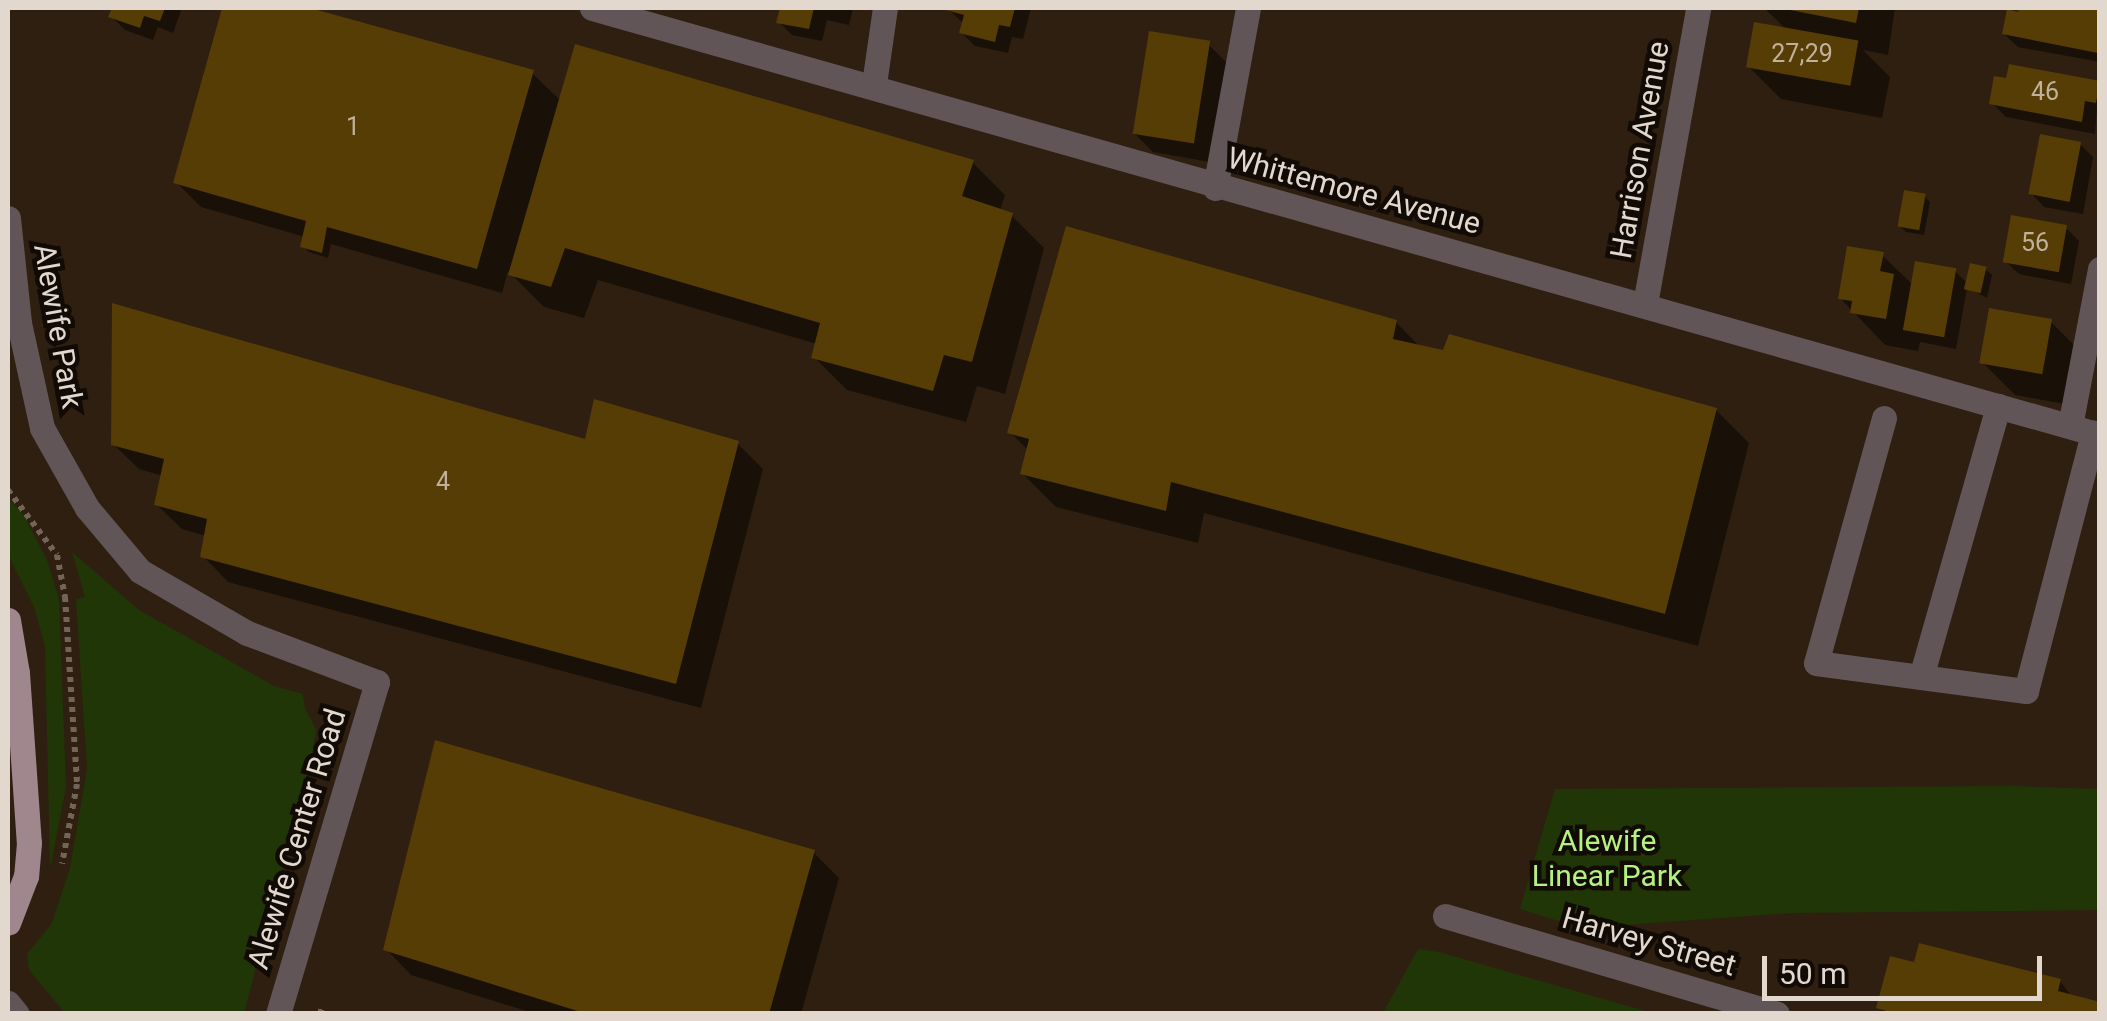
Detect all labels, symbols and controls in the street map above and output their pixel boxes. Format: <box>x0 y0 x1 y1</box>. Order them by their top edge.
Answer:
street label: Harrison Avenue <box>1603 39 1677 261</box>
house number: 27;29 <box>1771 39 1833 69</box>
house number: 46 <box>2031 77 2059 107</box>
house number: 1 <box>346 112 360 142</box>
street label: Whittemore Avenue <box>1223 140 1485 242</box>
house number: 56 <box>2021 228 2049 258</box>
street label: Alewife Park <box>26 241 90 411</box>
house number: 4 <box>436 467 450 497</box>
street label: Alewife Center Road <box>240 705 354 973</box>
park label: Alewife Linear Park <box>1532 823 1682 894</box>
street label: Harvey Street <box>1558 900 1740 984</box>
scale bar <box>1767 936 2047 998</box>
text: 50 m <box>1779 956 1846 991</box>

